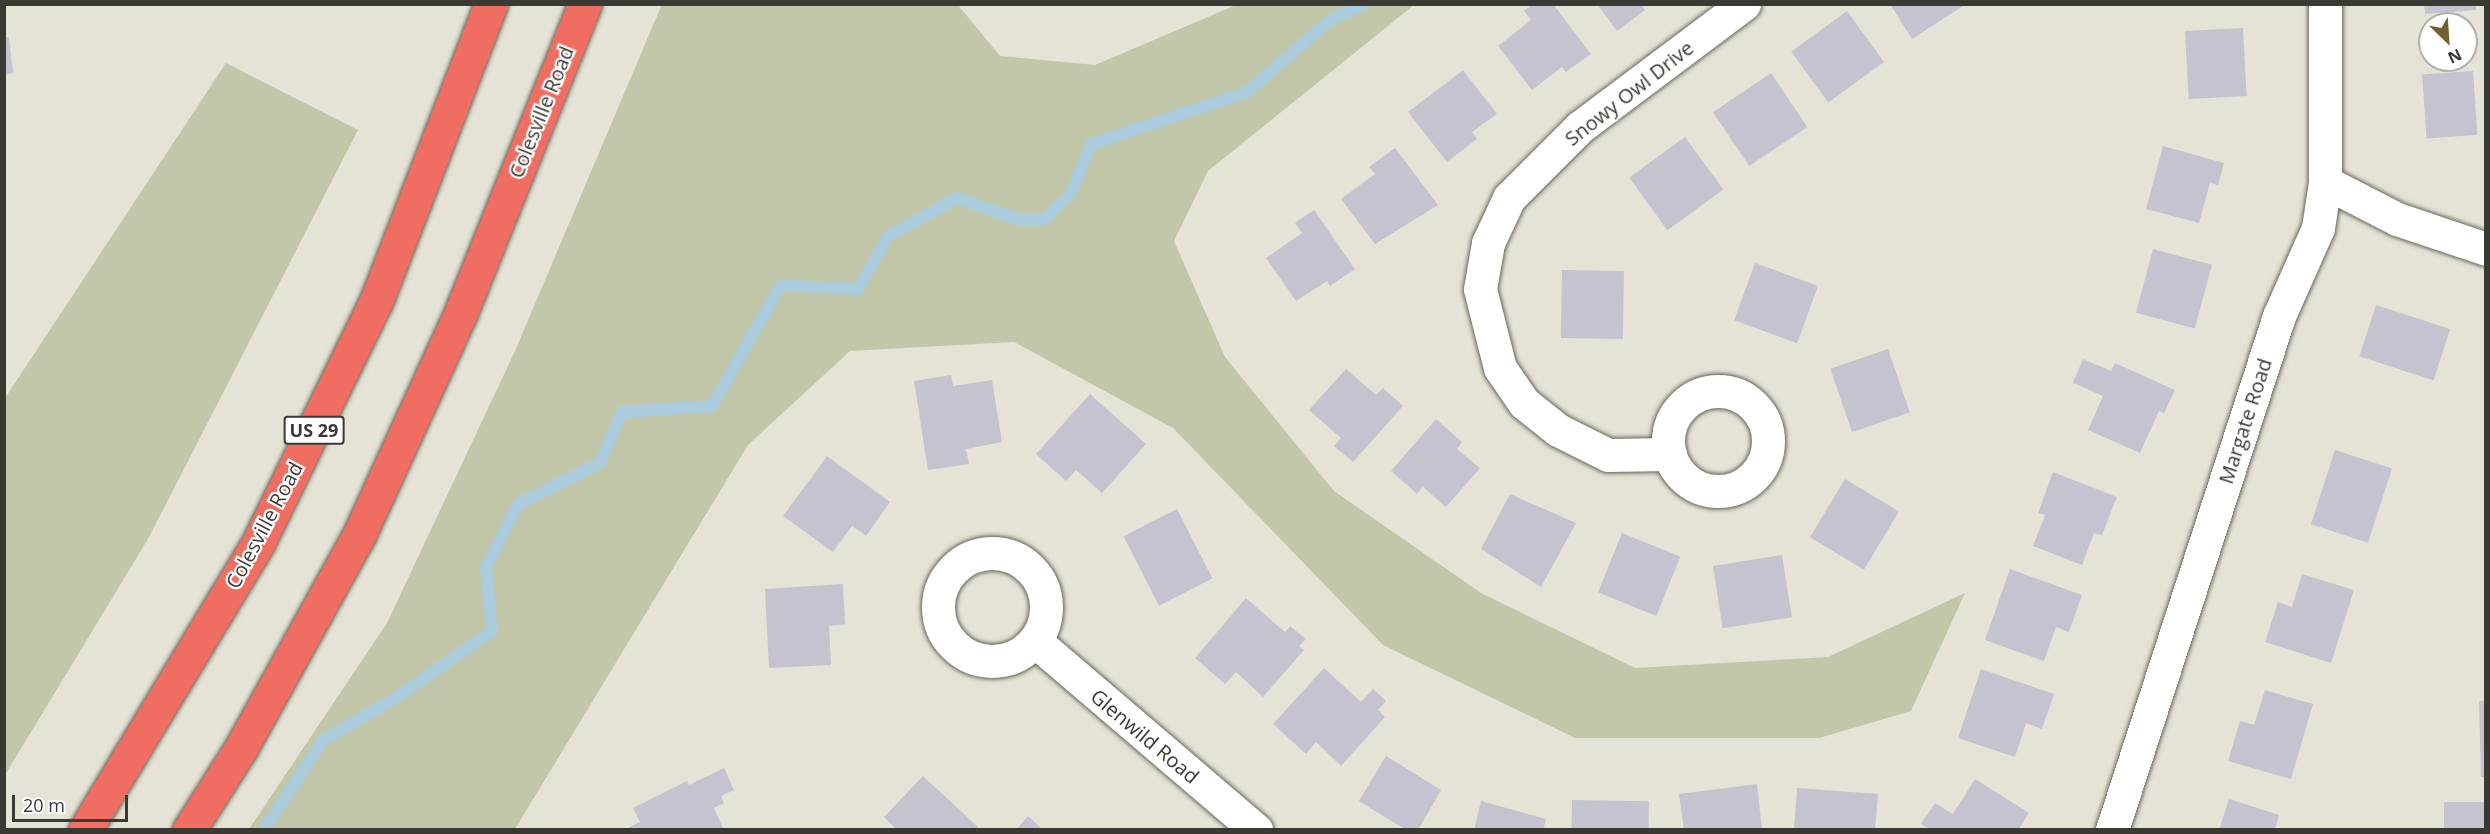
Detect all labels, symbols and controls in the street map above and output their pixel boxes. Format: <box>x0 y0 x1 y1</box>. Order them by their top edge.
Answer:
north arrow <box>2418 12 2478 72</box>
street label: Snowy Owl Drive <box>1560 35 1698 151</box>
street label: Colesville Road <box>504 43 578 181</box>
text: N <box>2444 44 2465 69</box>
street label: Margate Road <box>2213 355 2277 487</box>
road number: US 29 <box>282 415 346 445</box>
street label: Colesville Road <box>221 458 307 592</box>
street label: Glenwild Road <box>1086 684 1204 788</box>
scale bar <box>15 783 130 821</box>
text: 20 m <box>23 793 65 817</box>

